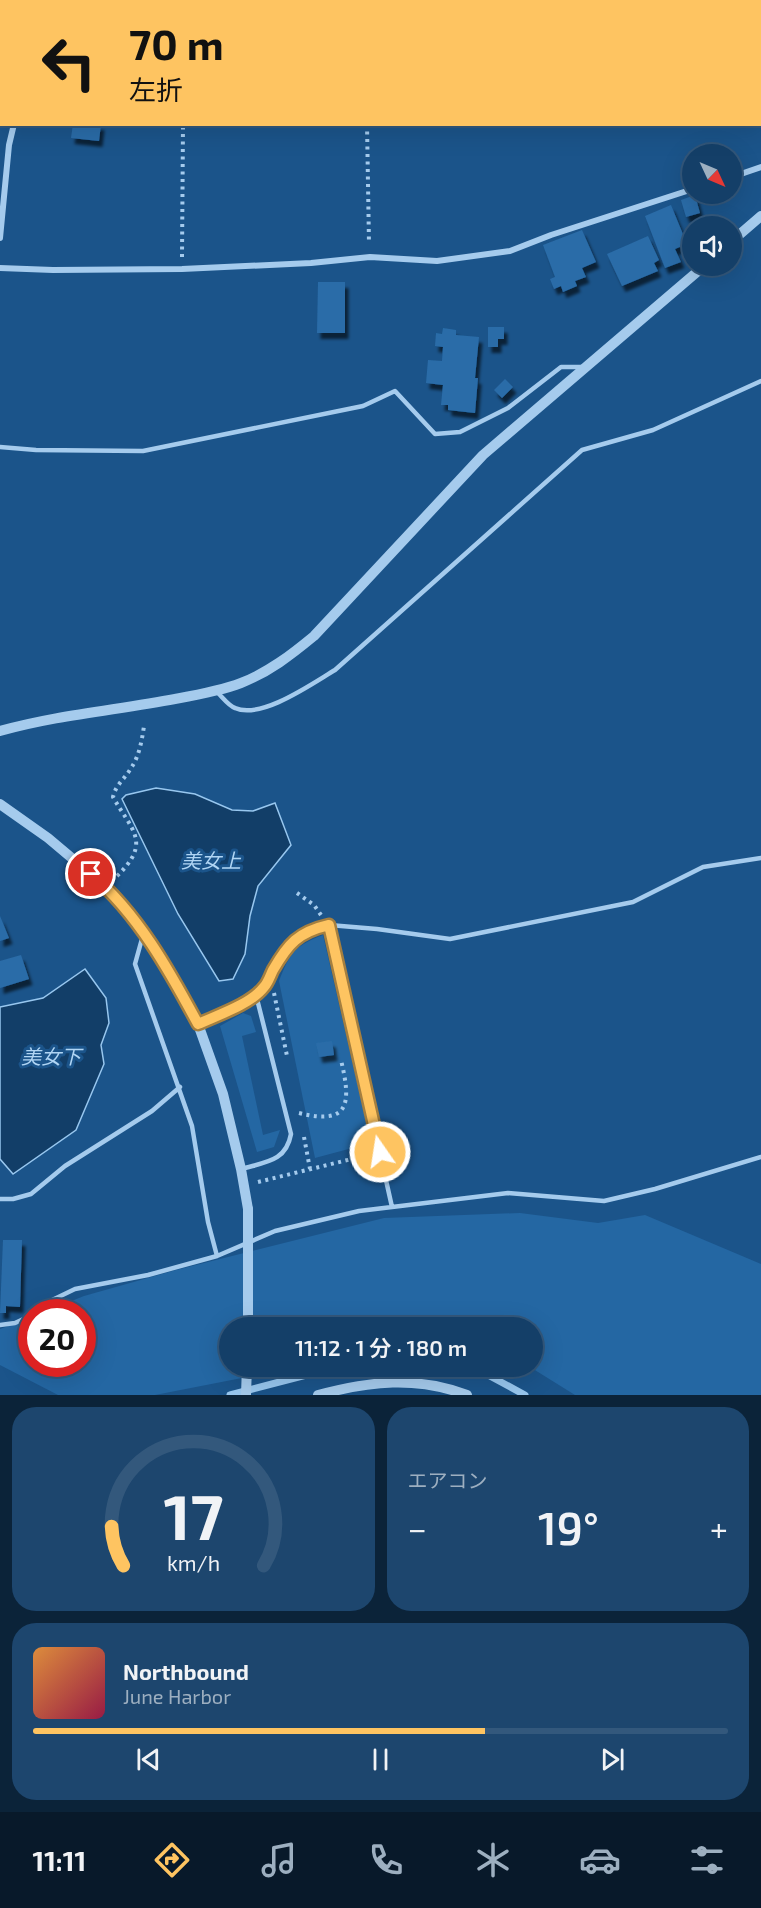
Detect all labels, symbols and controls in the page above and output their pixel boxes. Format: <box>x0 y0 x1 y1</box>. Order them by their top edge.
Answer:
text: 70 m <box>129 18 224 68</box>
icon: left <box>30 24 108 102</box>
text: 左折 <box>129 73 183 105</box>
north arrow <box>682 144 742 204</box>
map controls <box>682 144 742 276</box>
button: sound <box>682 216 742 276</box>
pin <box>65 848 116 899</box>
water label: 美女上 <box>181 848 242 872</box>
icon: arrive <box>74 857 107 890</box>
water label: 美女下 <box>21 1044 84 1068</box>
position arrow <box>348 1120 412 1184</box>
speed limit sign: 20 <box>18 1299 96 1377</box>
text: 11:12 · 1 分 · 180 m <box>295 1334 467 1360</box>
text: エアコン <box>408 1468 488 1492</box>
text: 17 <box>163 1478 223 1553</box>
text: 19° <box>538 1500 599 1554</box>
text: − <box>408 1508 427 1548</box>
text: + <box>710 1508 728 1548</box>
text: km/h <box>167 1550 220 1575</box>
text: Northbound <box>123 1658 249 1684</box>
text: June Harbor <box>123 1684 231 1708</box>
icon: previous <box>132 1743 165 1776</box>
icon: pause <box>364 1743 397 1776</box>
icon: next <box>596 1743 629 1776</box>
icon: directions <box>151 1839 193 1881</box>
icon: music <box>258 1839 300 1881</box>
icon: phone <box>365 1839 407 1881</box>
icon: climate <box>472 1839 514 1881</box>
icon: car <box>579 1839 621 1881</box>
icon: filters <box>686 1839 728 1881</box>
text: 11:11 <box>33 1844 86 1876</box>

